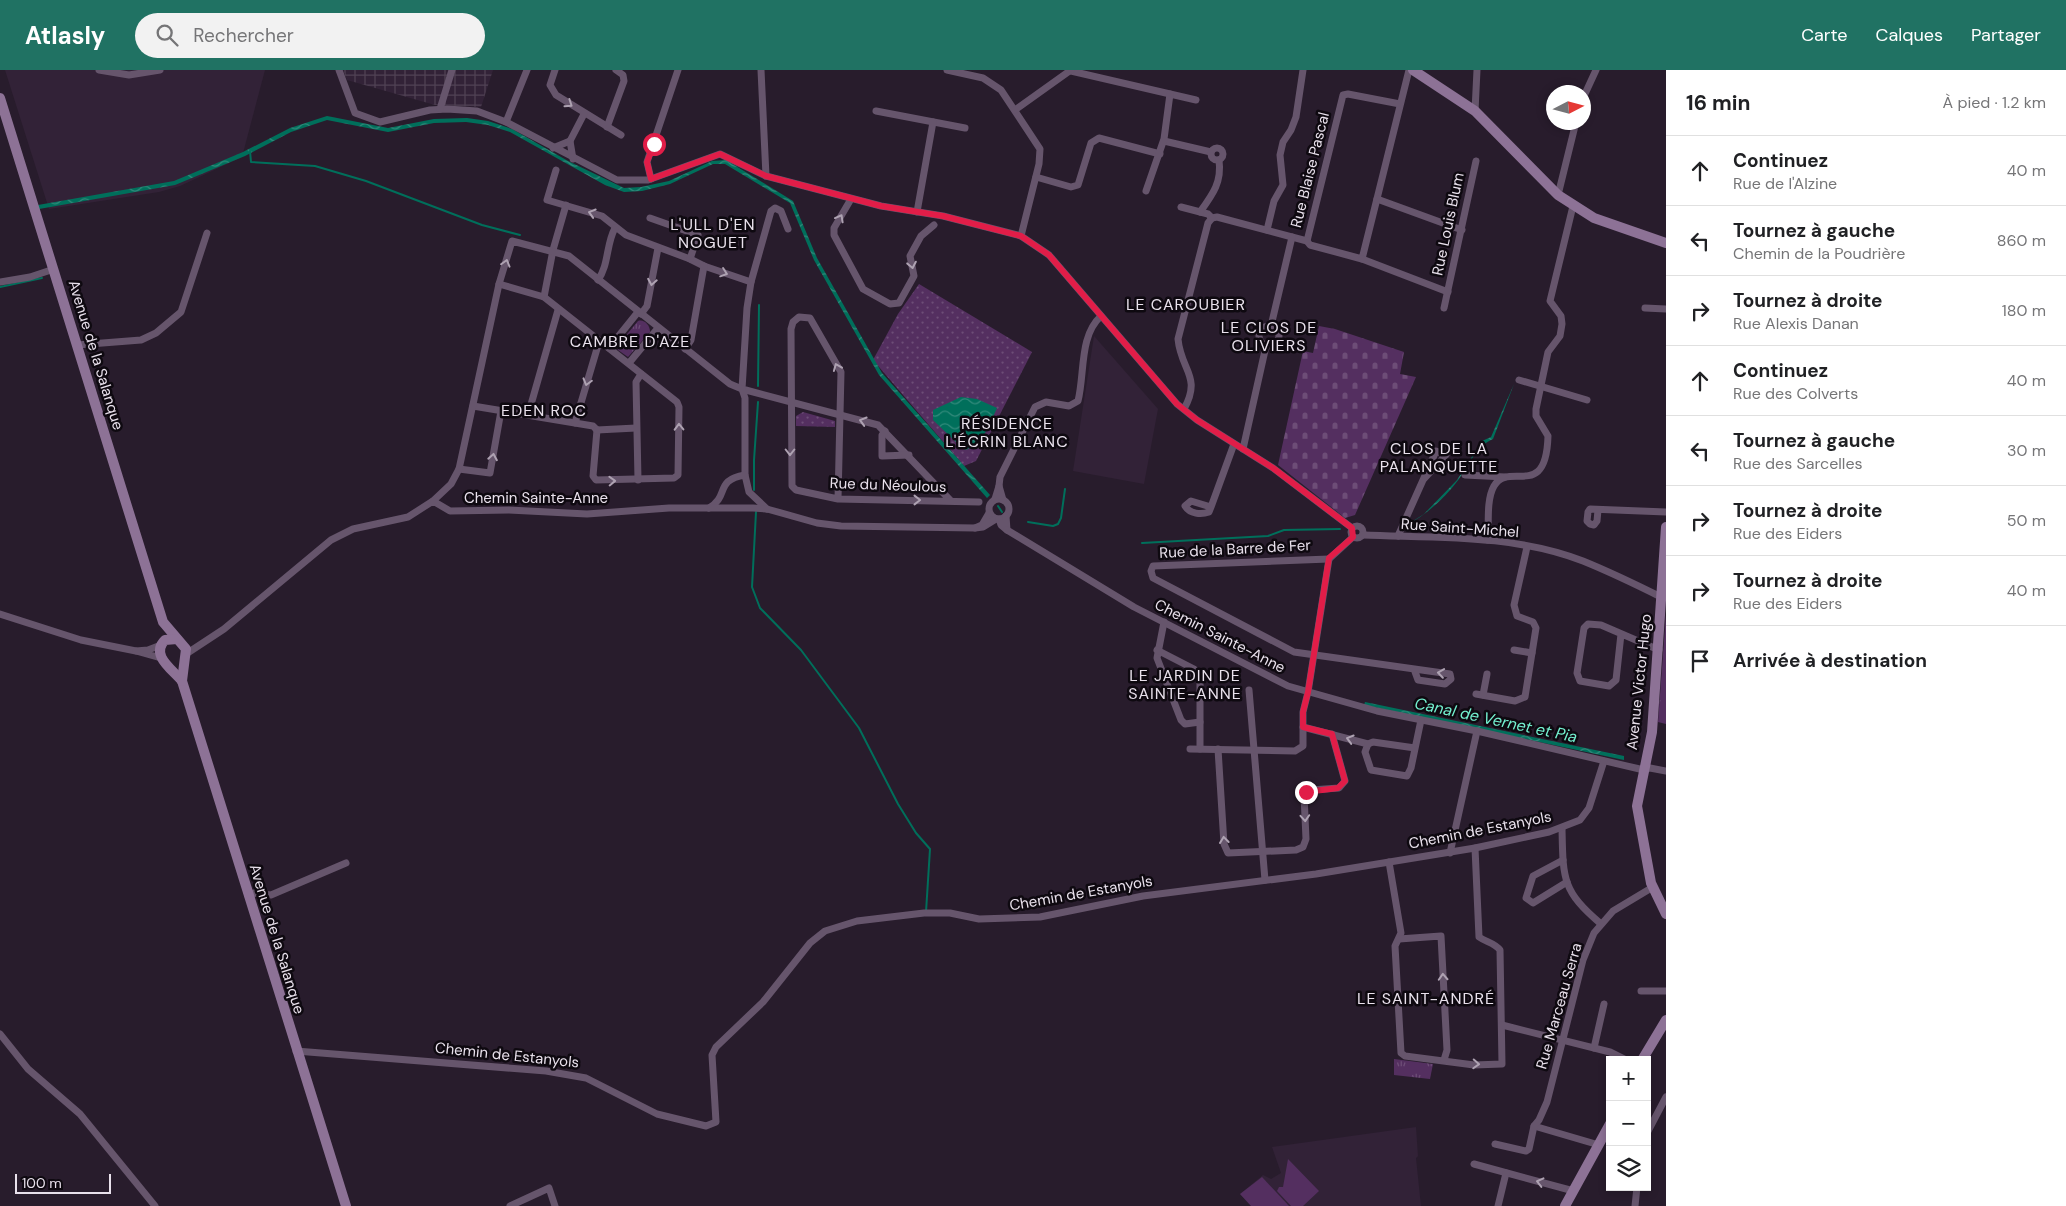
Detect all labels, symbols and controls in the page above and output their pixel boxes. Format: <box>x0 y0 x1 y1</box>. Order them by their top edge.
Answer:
search box <box>135 13 485 58</box>
text: Atlasly <box>25 20 105 51</box>
icon: search <box>153 21 181 49</box>
text: Rechercher <box>193 23 294 48</box>
text: Carte <box>1801 23 1848 47</box>
text: Calques <box>1876 23 1943 47</box>
text: Partager <box>1971 23 2041 47</box>
north arrow <box>1546 85 1591 130</box>
text: 16 min <box>1686 89 1750 117</box>
text: À pied · 1.2 km <box>1943 92 2046 113</box>
one-way arrow <box>564 98 573 107</box>
street label: Rue Blaise Pascal <box>1286 110 1334 230</box>
route start <box>643 133 666 156</box>
text: Continuez <box>1733 148 1828 173</box>
icon: ahead <box>1686 157 1714 185</box>
text: 40 m <box>2007 160 2046 181</box>
street label: Rue Louis Blum <box>1427 171 1469 277</box>
text: Rue de l'Alzine <box>1733 173 1837 194</box>
one-way arrow <box>589 209 597 219</box>
district label: L'ULL D'EN NOGUET <box>670 214 756 253</box>
one-way arrow <box>834 214 844 223</box>
text: Tournez à gauche <box>1733 218 1895 243</box>
icon: left <box>1686 227 1714 255</box>
text: 860 m <box>1997 230 2046 251</box>
text: Chemin de la Poudrière <box>1733 243 1905 264</box>
one-way arrow <box>500 259 510 267</box>
one-way arrow <box>906 260 916 269</box>
one-way arrow <box>720 267 728 277</box>
street label: Avenue de la Salanque <box>64 278 128 432</box>
one-way arrow <box>647 278 657 286</box>
text: Tournez à droite <box>1733 288 1883 313</box>
district label: LE CAROUBIER <box>1126 294 1246 315</box>
icon: right <box>1686 297 1714 325</box>
text: 180 m <box>2002 300 2046 321</box>
text: Rue Alexis Danan <box>1733 313 1859 334</box>
district label: LE CLOS DE OLIVIERS <box>1221 317 1317 356</box>
district label: CAMBRE D'AZE <box>570 331 690 352</box>
text: Continuez <box>1733 358 1828 383</box>
one-way arrow <box>833 363 843 372</box>
icon: ahead <box>1686 367 1714 395</box>
text: 40 m <box>2007 370 2046 391</box>
one-way arrow <box>583 378 593 386</box>
text: Rue des Colverts <box>1733 383 1858 404</box>
district label: EDEN ROC <box>501 400 587 421</box>
district label: RÉSIDENCE L'ÉCRIN BLANC <box>945 413 1069 452</box>
one-way arrow <box>859 416 868 427</box>
one-way arrow <box>674 423 685 431</box>
text: Tournez à gauche <box>1733 428 1895 453</box>
icon: left <box>1686 437 1714 465</box>
district label: CLOS DE LA PALANQUETTE <box>1380 438 1498 477</box>
text: 30 m <box>2007 440 2046 461</box>
one-way arrow <box>785 448 795 456</box>
one-way arrow <box>487 453 497 462</box>
text: Rue des Sarcelles <box>1733 453 1863 474</box>
street label: Rue du Néoulous <box>829 473 947 497</box>
one-way arrow <box>608 475 616 486</box>
street label: Chemin Sainte-Anne <box>464 488 608 508</box>
one-way arrow <box>914 495 922 505</box>
text: Tournez à droite <box>1733 498 1883 523</box>
icon: right <box>1686 507 1714 535</box>
text: 50 m <box>2007 510 2046 531</box>
street label: Rue Saint-Michel <box>1400 514 1520 542</box>
text: Rue des Eiders <box>1733 523 1842 544</box>
street label: Rue de la Barre de Fer <box>1159 535 1312 563</box>
text: Tournez à droite <box>1733 568 1883 593</box>
icon: right <box>1686 577 1714 605</box>
text: 40 m <box>2007 580 2046 601</box>
text: Rue des Eiders <box>1733 593 1842 614</box>
street label: Chemin Sainte-Anne <box>1151 594 1289 678</box>
street label: Avenue Victor Hugo <box>1622 613 1656 751</box>
icon: arrive <box>1686 647 1714 675</box>
text: Arrivée à destination <box>1733 648 1927 673</box>
district label: LE JARDIN DE SAINTE-ANNE <box>1128 665 1242 704</box>
one-way arrow <box>1436 668 1445 678</box>
water label: Canal de Vernet et Pia <box>1413 692 1579 748</box>
one-way arrow <box>1346 734 1354 744</box>
route end <box>1295 781 1318 804</box>
street label: Chemin de Estanyols <box>1407 806 1553 854</box>
one-way arrow <box>1299 814 1310 822</box>
one-way arrow <box>1219 835 1230 843</box>
street label: Avenue de la Salanque <box>245 862 309 1016</box>
street label: Chemin de Estanyols <box>1008 871 1154 915</box>
street label: Rue Marceau Serra <box>1531 941 1587 1071</box>
one-way arrow <box>1437 973 1448 981</box>
district label: LE SAINT-ANDRÉ <box>1357 988 1495 1009</box>
street label: Chemin de Estanyols <box>434 1037 580 1073</box>
map controls <box>1606 1056 1651 1191</box>
button: + <box>1606 1056 1651 1101</box>
one-way arrow <box>1473 1059 1481 1070</box>
button: − <box>1606 1101 1651 1146</box>
button: layers <box>1606 1146 1651 1191</box>
scale bar <box>15 1171 111 1194</box>
text: 100 m <box>22 1174 62 1192</box>
one-way arrow <box>1536 1177 1545 1188</box>

